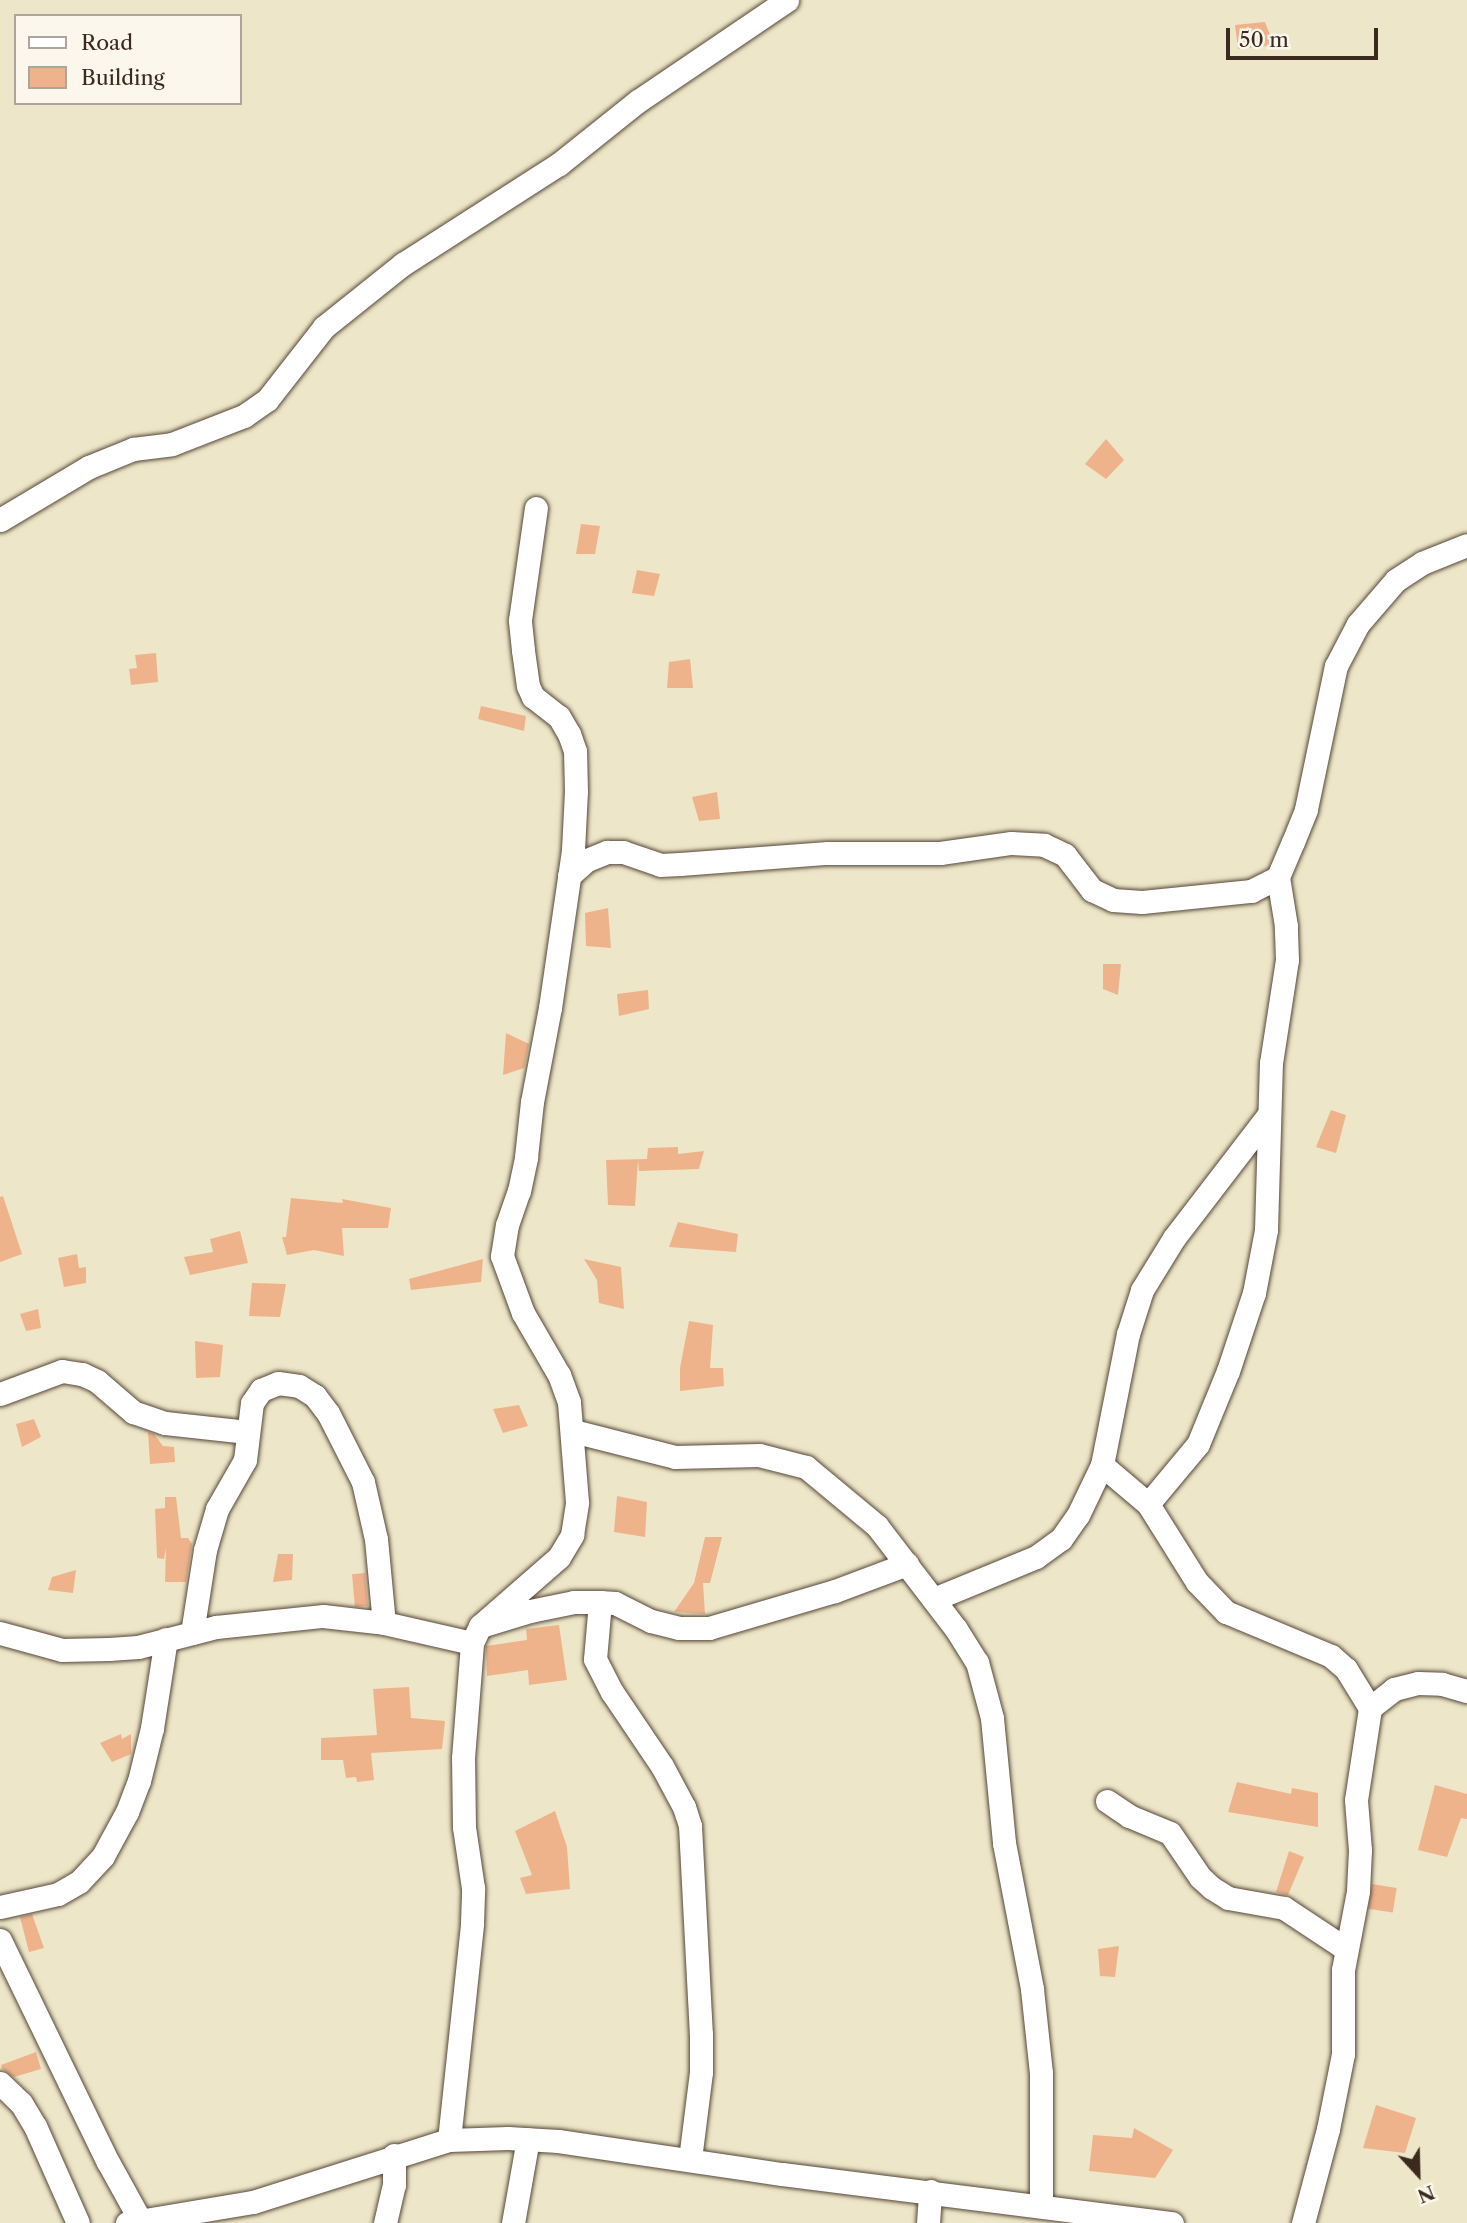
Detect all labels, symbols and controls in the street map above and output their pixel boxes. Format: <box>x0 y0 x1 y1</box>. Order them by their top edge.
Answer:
legend <box>14 14 242 105</box>
scale bar <box>1229 14 1381 58</box>
text: 50 m <box>1239 27 1289 52</box>
text: Road <box>81 30 133 55</box>
text: Building <box>81 65 165 90</box>
north arrow <box>1383 2139 1453 2209</box>
text: N <box>1414 2180 1438 2208</box>

